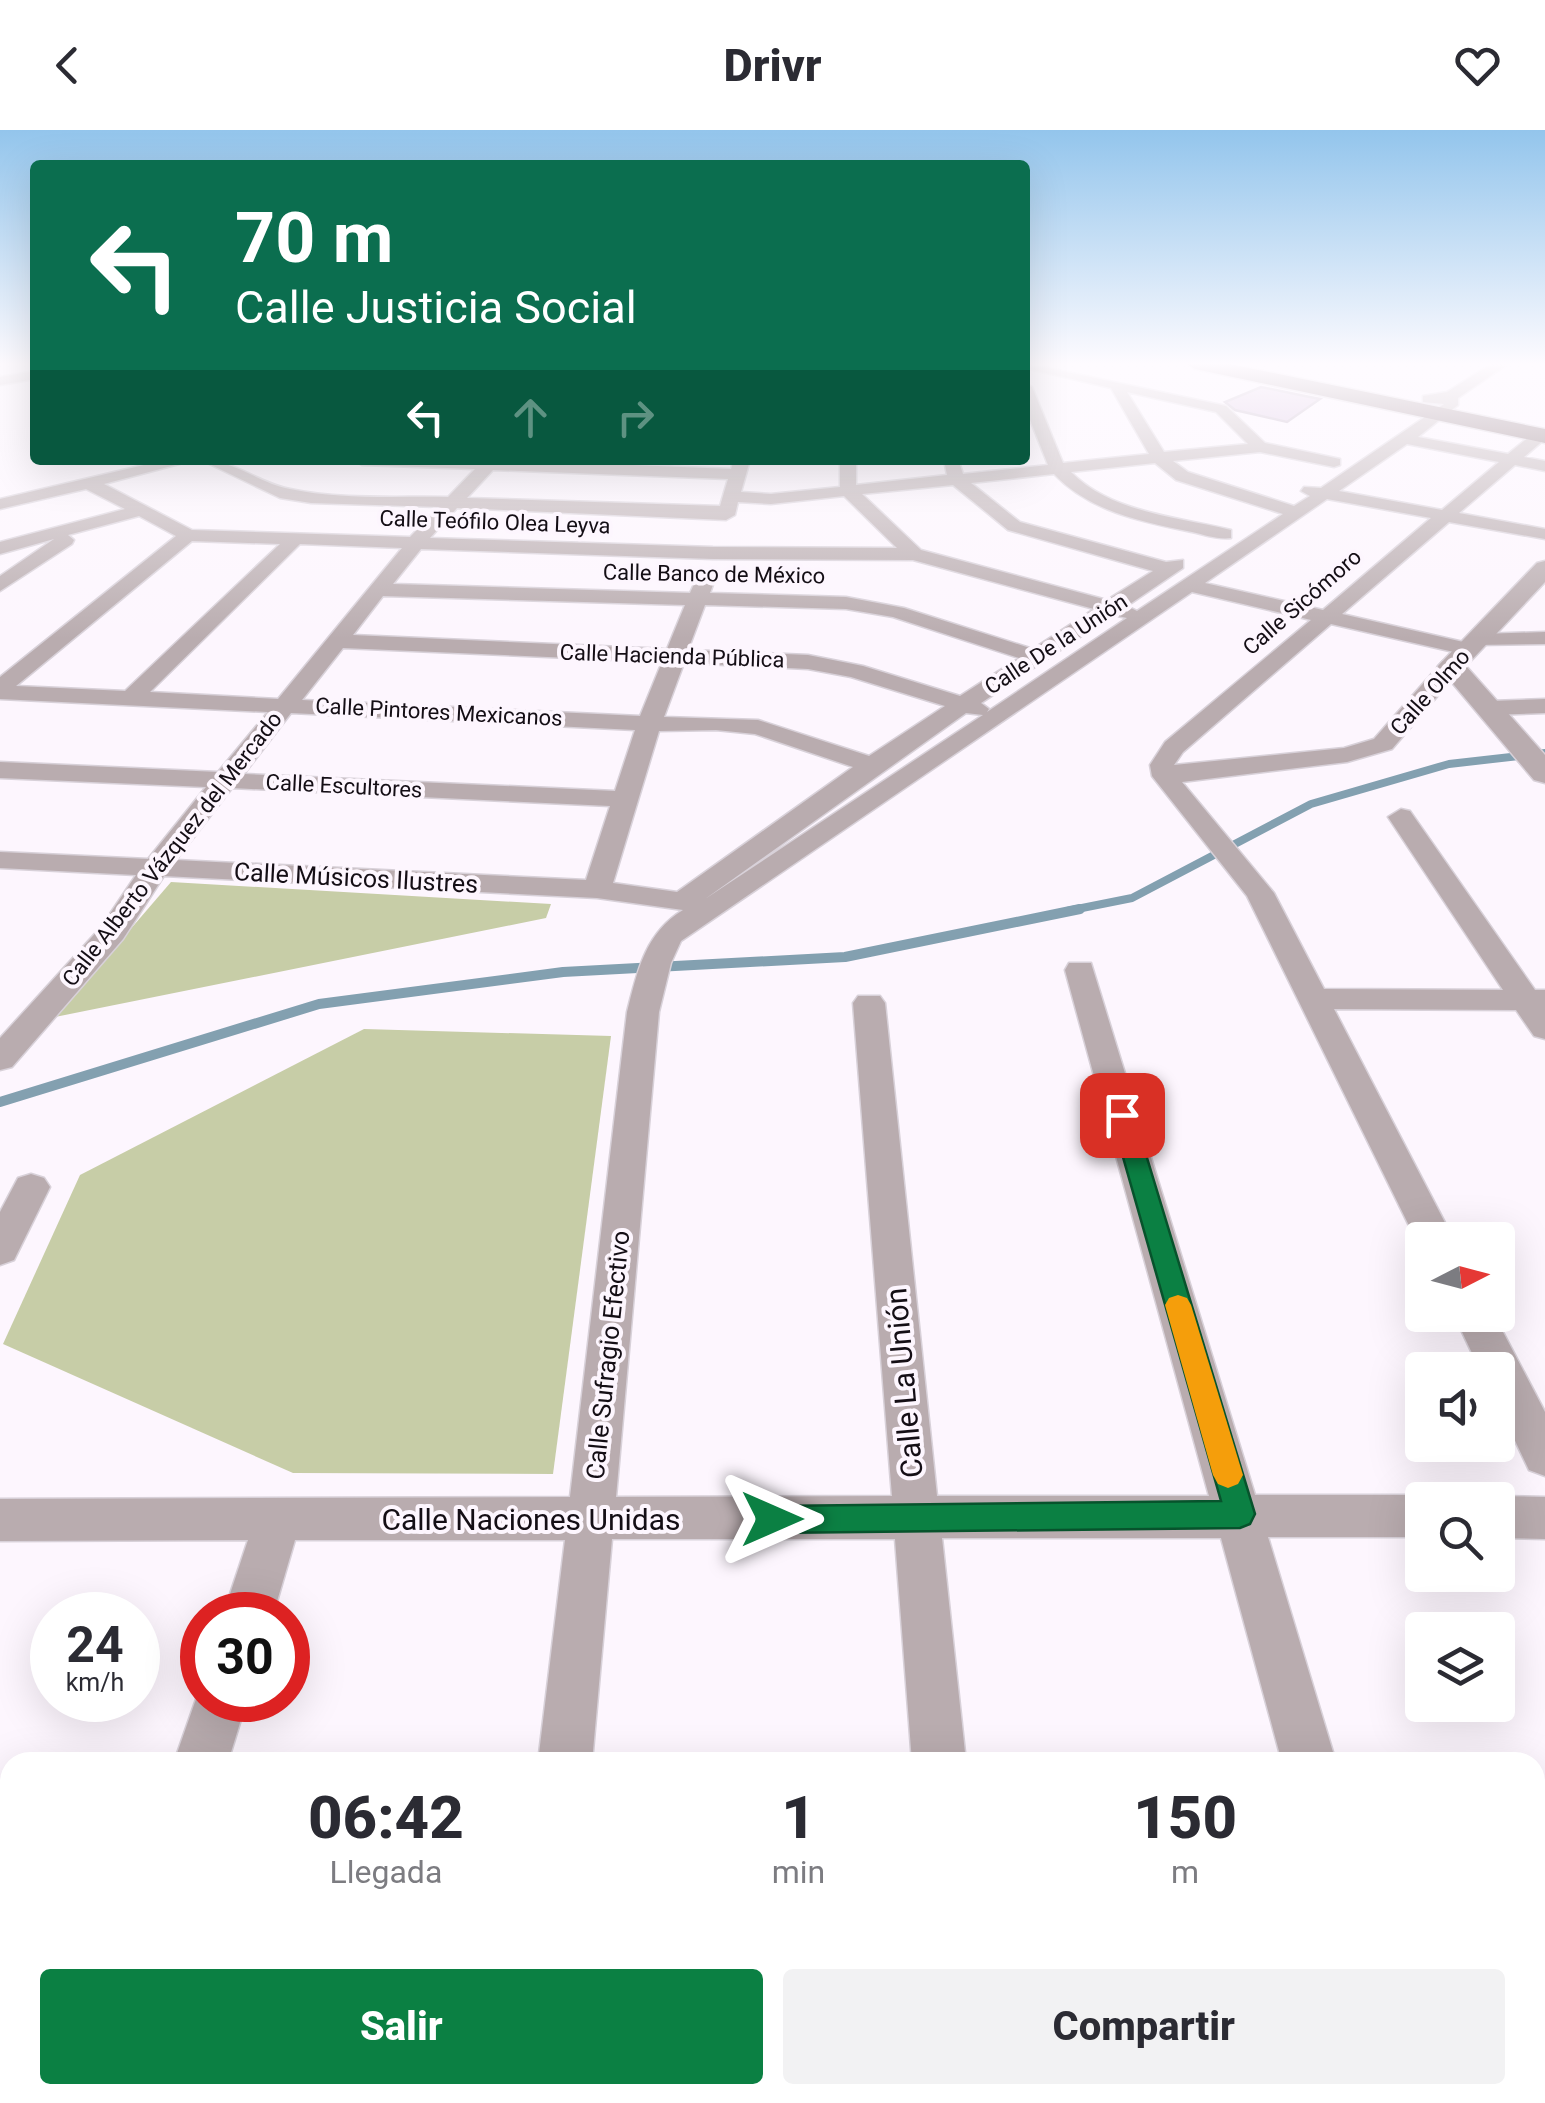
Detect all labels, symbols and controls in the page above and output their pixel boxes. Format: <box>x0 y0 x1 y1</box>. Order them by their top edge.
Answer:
icon: back <box>40 38 95 93</box>
icon: heart <box>1450 38 1505 93</box>
text: Drivr <box>724 39 821 92</box>
text: 70 m <box>235 197 393 279</box>
icon: left <box>70 200 200 330</box>
text: Calle Justicia Social <box>235 281 637 334</box>
icon: left <box>398 390 453 445</box>
icon: ahead <box>503 390 558 445</box>
icon: right <box>608 390 663 445</box>
street label: Calle Teófilo Olea Leyva <box>379 505 611 539</box>
street label: Calle Sicómoro <box>1238 544 1366 660</box>
street label: Calle Banco de México <box>603 560 825 588</box>
street label: Calle De la Unión <box>980 589 1132 699</box>
street label: Calle Hacienda Pública <box>559 640 785 672</box>
street label: Calle Olmo <box>1385 644 1475 740</box>
street label: Calle Pintores Mexicanos <box>315 693 563 731</box>
street label: Calle Alberto Vázquez del Mercado <box>57 707 287 991</box>
street label: Calle Escultores <box>265 769 423 803</box>
street label: Calle Músicos Ilustres <box>233 857 479 899</box>
pin <box>1080 1073 1165 1158</box>
icon: arrive <box>1095 1088 1150 1143</box>
north arrow <box>1405 1222 1515 1332</box>
map controls <box>1405 1222 1515 1722</box>
street label: Calle Sufragio Efectivo <box>581 1229 635 1481</box>
street label: Calle La Unión <box>878 1286 930 1480</box>
button: sound <box>1405 1352 1515 1462</box>
position arrow <box>720 1467 824 1571</box>
button: search <box>1405 1482 1515 1592</box>
street label: Calle Naciones Unidas <box>381 1502 681 1537</box>
speed limit sign: 30 <box>180 1592 310 1722</box>
button: layers <box>1405 1612 1515 1722</box>
text: 24 <box>66 1616 124 1674</box>
text: km/h <box>66 1668 124 1697</box>
text: 06:42 <box>308 1782 464 1853</box>
text: 1 <box>781 1782 816 1853</box>
text: 150 <box>1133 1782 1237 1853</box>
text: Llegada <box>329 1853 442 1891</box>
text: min <box>772 1853 825 1891</box>
text: m <box>1171 1853 1199 1891</box>
button: Salir <box>40 1969 763 2084</box>
button: Compartir <box>783 1969 1505 2084</box>

